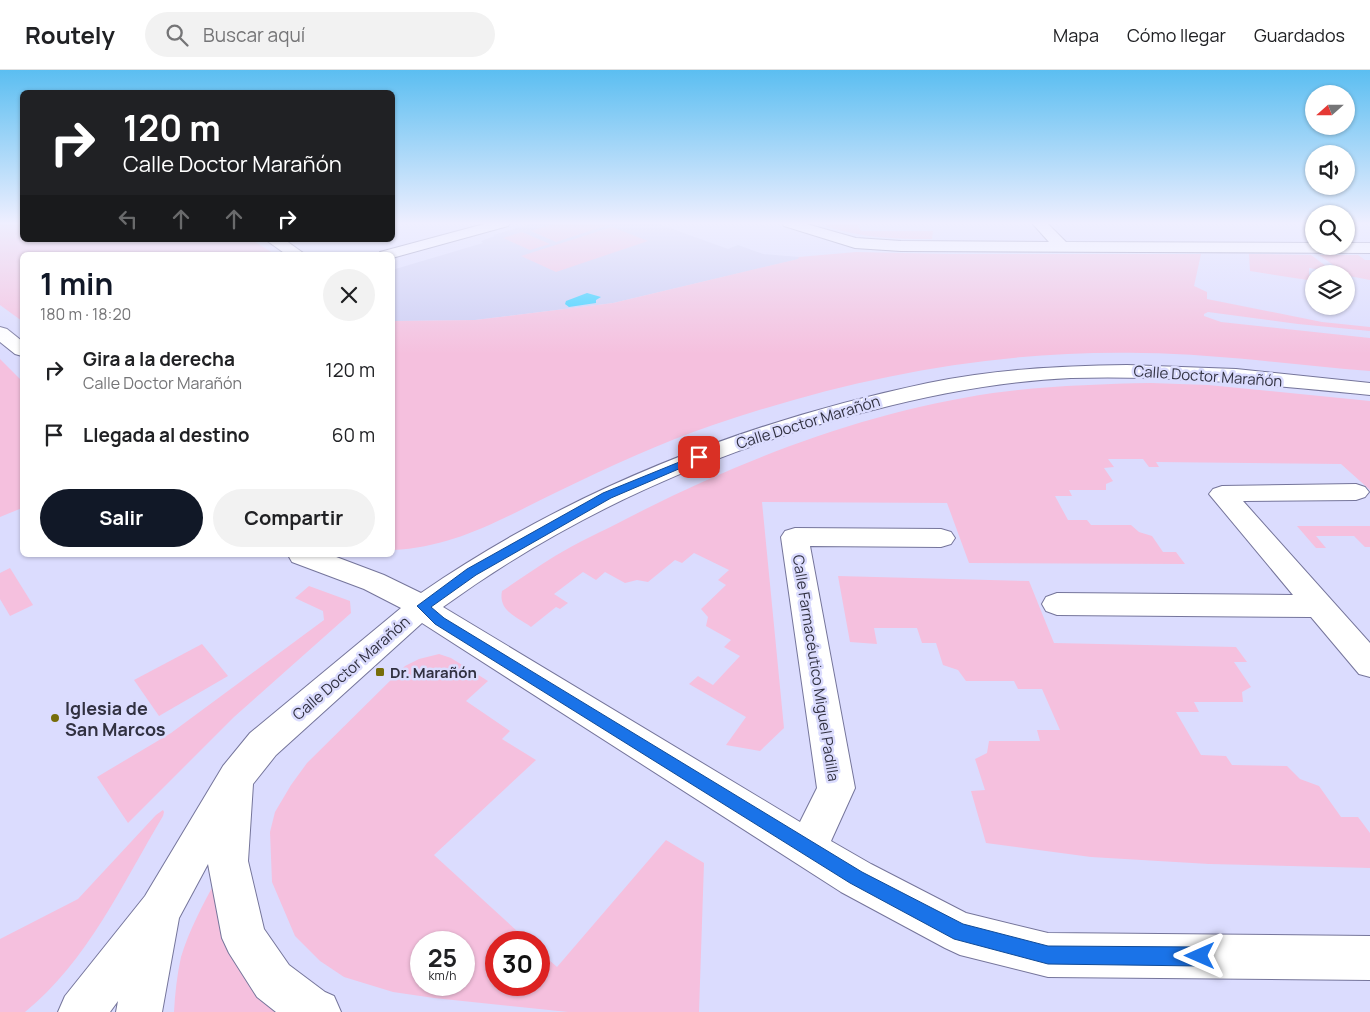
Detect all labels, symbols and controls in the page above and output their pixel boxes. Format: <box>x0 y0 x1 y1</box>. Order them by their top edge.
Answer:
search box <box>145 12 495 57</box>
text: Routely <box>25 18 115 51</box>
icon: search <box>163 21 191 49</box>
text: Buscar aquí <box>203 22 305 48</box>
text: Mapa <box>1053 23 1099 47</box>
text: Cómo llegar <box>1127 23 1226 47</box>
text: Guardados <box>1254 23 1345 47</box>
north arrow <box>1305 85 1355 135</box>
map controls <box>1305 85 1355 315</box>
text: 120 m <box>123 104 221 152</box>
icon: right <box>40 110 105 175</box>
button: sound <box>1305 145 1355 195</box>
text: Calle Doctor Marañón <box>123 149 342 179</box>
icon: left <box>114 205 142 233</box>
icon: ahead <box>167 205 195 233</box>
icon: ahead <box>220 205 248 233</box>
icon: right <box>273 205 301 233</box>
button: search <box>1305 205 1355 255</box>
text: 1 min <box>40 263 113 304</box>
button: layers <box>1305 265 1355 315</box>
button: close <box>323 269 375 321</box>
text: 180 m · 18:20 <box>40 303 131 325</box>
text: Gira a la derecha <box>83 346 235 372</box>
icon: right <box>40 356 68 384</box>
text: 120 m <box>325 357 375 383</box>
street label: Calle Doctor Marañón <box>1133 360 1283 392</box>
text: Calle Doctor Marañón <box>83 372 242 394</box>
street label: Calle Doctor Marañón <box>734 390 882 454</box>
icon: arrive <box>40 421 68 449</box>
text: Llegada al destino <box>83 422 250 448</box>
text: 60 m <box>332 422 375 448</box>
pin <box>678 436 720 478</box>
icon: arrive <box>685 443 713 471</box>
button: Salir <box>40 489 203 547</box>
button: Compartir <box>213 489 375 547</box>
street label: Calle Farmacéutico Miguel Padilla <box>788 553 844 783</box>
street label: Calle Doctor Marañón <box>288 611 414 725</box>
place label: Dr. Marañón <box>390 662 477 683</box>
marker: Dr. Marañón <box>374 666 386 678</box>
place label: Iglesia de San Marcos <box>65 696 166 741</box>
marker: Iglesia de San Marcos <box>49 712 61 724</box>
position arrow <box>1173 929 1225 981</box>
speed limit sign: 30 <box>485 931 550 996</box>
text: 25 <box>428 940 457 975</box>
text: km/h <box>429 967 456 984</box>

